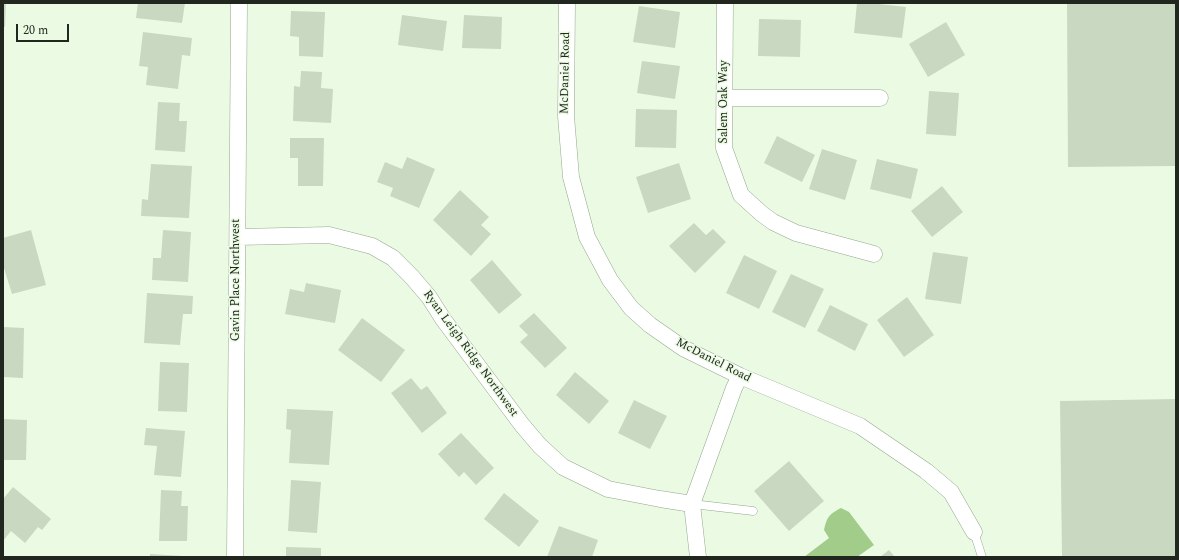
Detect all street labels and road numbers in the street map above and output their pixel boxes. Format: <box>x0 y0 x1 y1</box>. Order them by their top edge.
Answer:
street label: McDaniel Road <box>558 32 574 114</box>
street label: Salem Oak Way <box>718 60 732 144</box>
street label: Gavin Place Northwest <box>230 219 244 341</box>
street label: Ryan Leigh Ridge Northwest <box>419 288 521 420</box>
street label: McDaniel Road <box>673 336 753 386</box>

